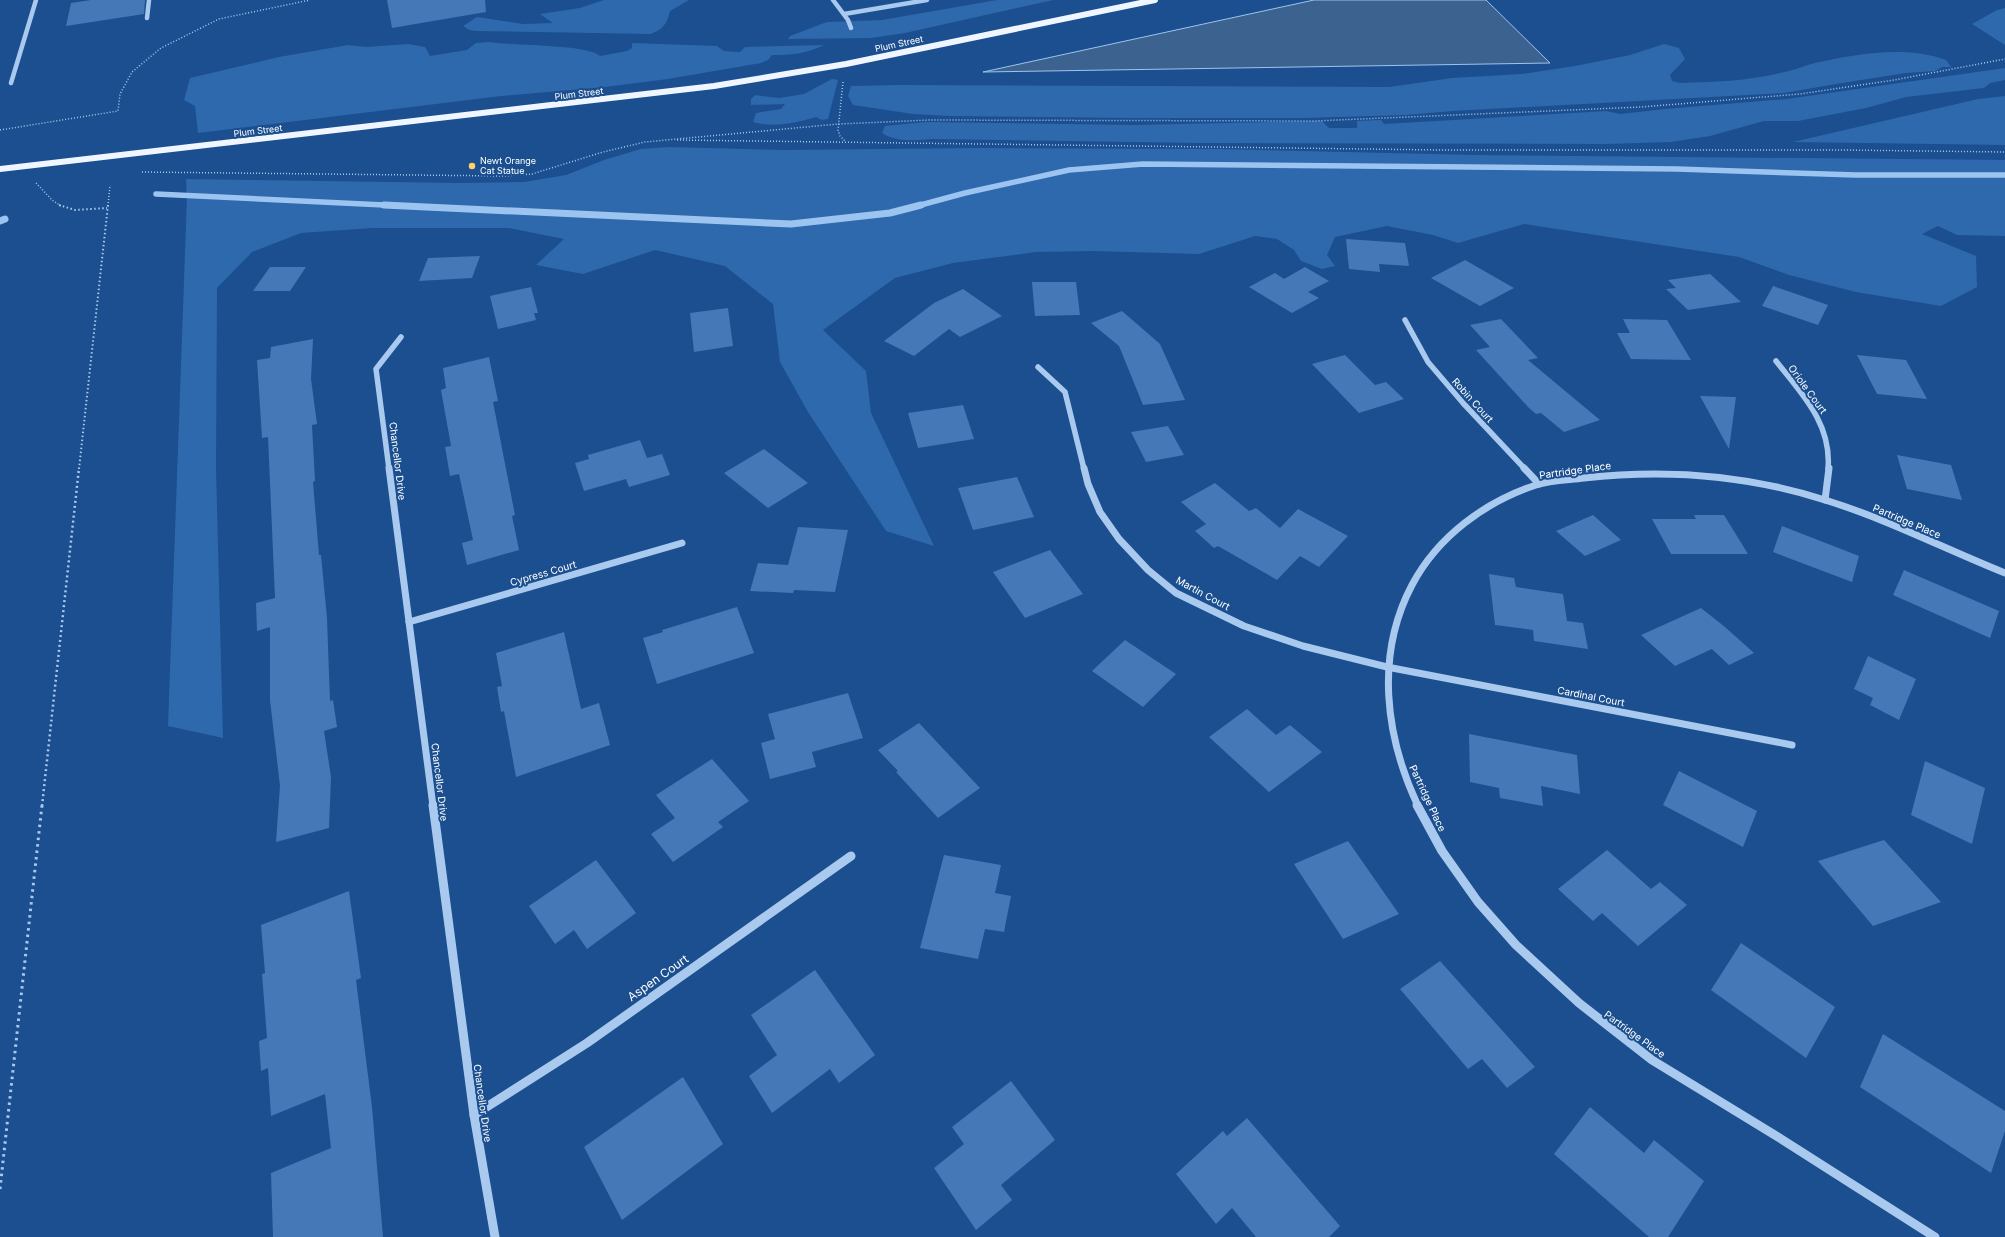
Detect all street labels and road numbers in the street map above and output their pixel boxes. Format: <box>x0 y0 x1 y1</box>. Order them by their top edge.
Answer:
street label: Plum Street <box>874 33 924 54</box>
street label: Plum Street <box>554 85 604 102</box>
street label: Plum Street <box>233 122 283 139</box>
street label: Oriole Court <box>1786 362 1830 416</box>
street label: Robin Court <box>1450 375 1497 425</box>
street label: Chancellor Drive <box>387 421 409 501</box>
street label: Partridge Place <box>1538 459 1612 481</box>
street label: Partridge Place <box>1871 501 1943 541</box>
street label: Cypress Court <box>509 558 578 588</box>
street label: Martin Court <box>1174 574 1233 613</box>
street label: Cardinal Court <box>1556 684 1626 709</box>
street label: Chancellor Drive <box>429 742 451 822</box>
street label: Partridge Place <box>1407 763 1449 833</box>
street label: Aspen Court <box>624 951 691 1004</box>
street label: Partridge Place <box>1602 1008 1668 1060</box>
street label: Chancellor Drive <box>472 1063 494 1143</box>

